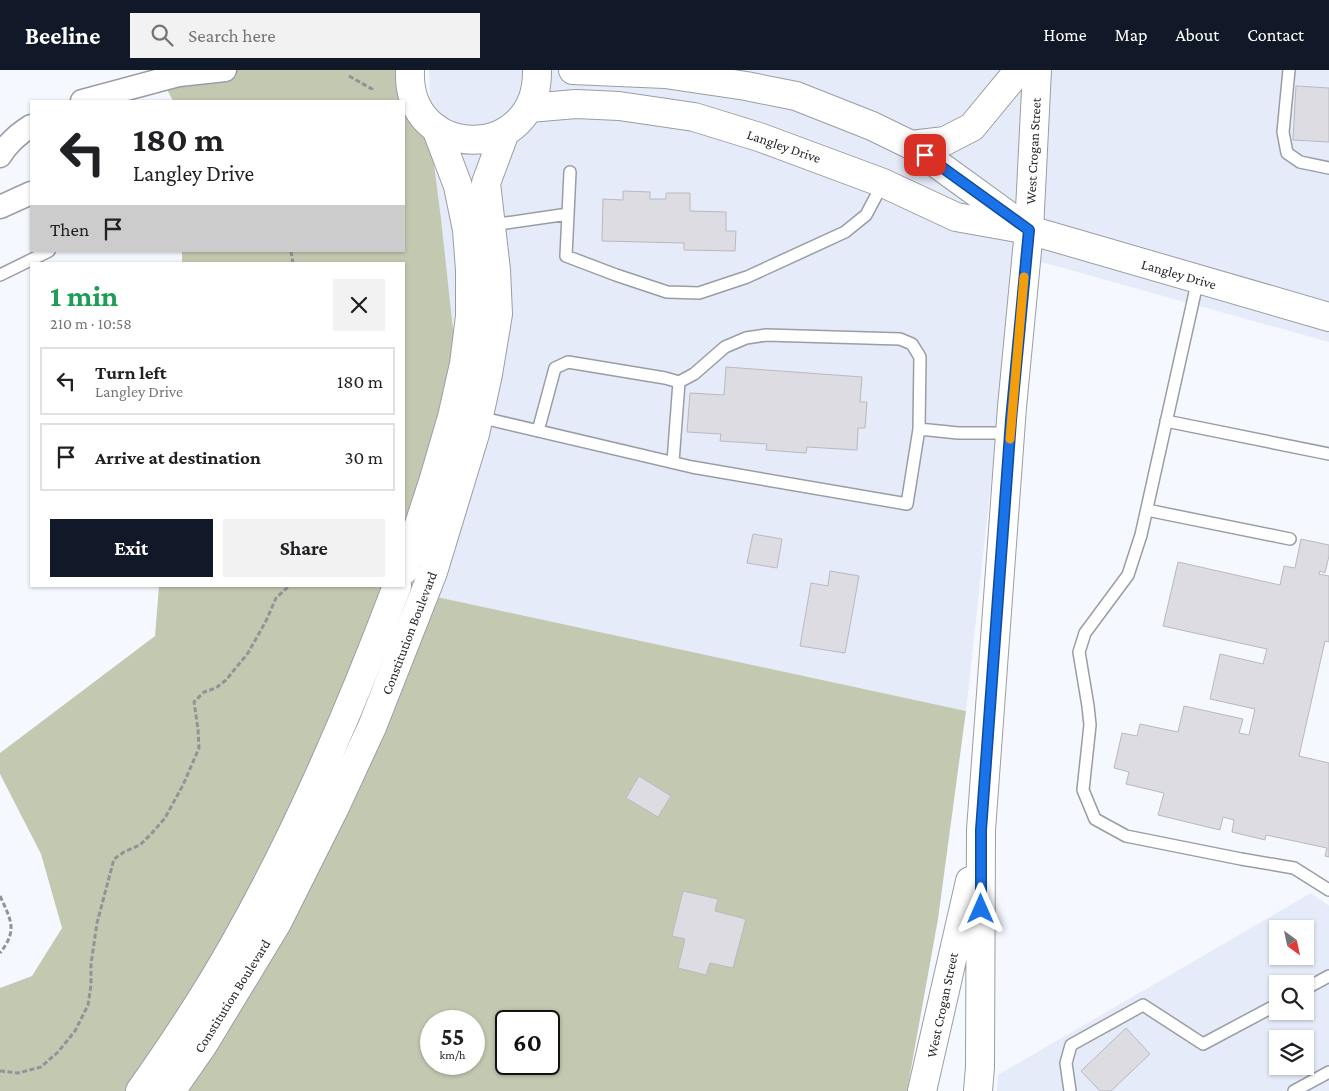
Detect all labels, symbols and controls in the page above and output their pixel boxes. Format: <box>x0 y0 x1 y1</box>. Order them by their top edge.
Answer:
search box <box>130 13 480 58</box>
icon: search <box>148 21 176 49</box>
text: Beeline <box>25 22 100 49</box>
text: Search here <box>188 25 276 46</box>
text: Home <box>1044 25 1087 45</box>
text: Map <box>1115 25 1147 45</box>
text: About <box>1175 25 1219 45</box>
text: Contact <box>1247 25 1304 45</box>
street label: West Crogan Street <box>1022 97 1044 205</box>
icon: left <box>50 120 115 185</box>
text: 180 m <box>133 120 224 159</box>
street label: Langley Drive <box>745 126 823 166</box>
pin <box>904 134 946 176</box>
icon: arrive <box>911 141 939 169</box>
text: Langley Drive <box>133 161 254 186</box>
icon: arrive <box>99 215 127 243</box>
text: Then <box>50 219 89 240</box>
street label: Langley Drive <box>1140 256 1218 292</box>
text: 1 min <box>50 279 118 312</box>
button: close <box>333 279 385 331</box>
text: 210 m · 10:58 <box>50 315 132 332</box>
text: Turn left <box>95 362 167 383</box>
icon: left <box>52 367 80 395</box>
text: 180 m <box>337 371 383 392</box>
text: Langley Drive <box>95 383 183 400</box>
icon: arrive <box>52 443 80 471</box>
text: Arrive at destination <box>95 447 261 468</box>
text: 30 m <box>344 447 383 468</box>
button: Exit <box>50 519 213 577</box>
button: Share <box>223 519 385 577</box>
street label: Constitution Boulevard <box>378 569 440 697</box>
position arrow <box>954 882 1006 934</box>
north arrow <box>1269 920 1314 965</box>
map controls <box>1269 920 1314 1075</box>
street label: Constitution Boulevard <box>191 936 274 1056</box>
street label: West Crogan Street <box>923 951 961 1059</box>
button: search <box>1269 975 1314 1020</box>
speed limit sign: 60 <box>495 1010 560 1075</box>
text: 55 <box>440 1023 465 1050</box>
button: layers <box>1269 1030 1314 1075</box>
text: km/h <box>440 1048 465 1062</box>

